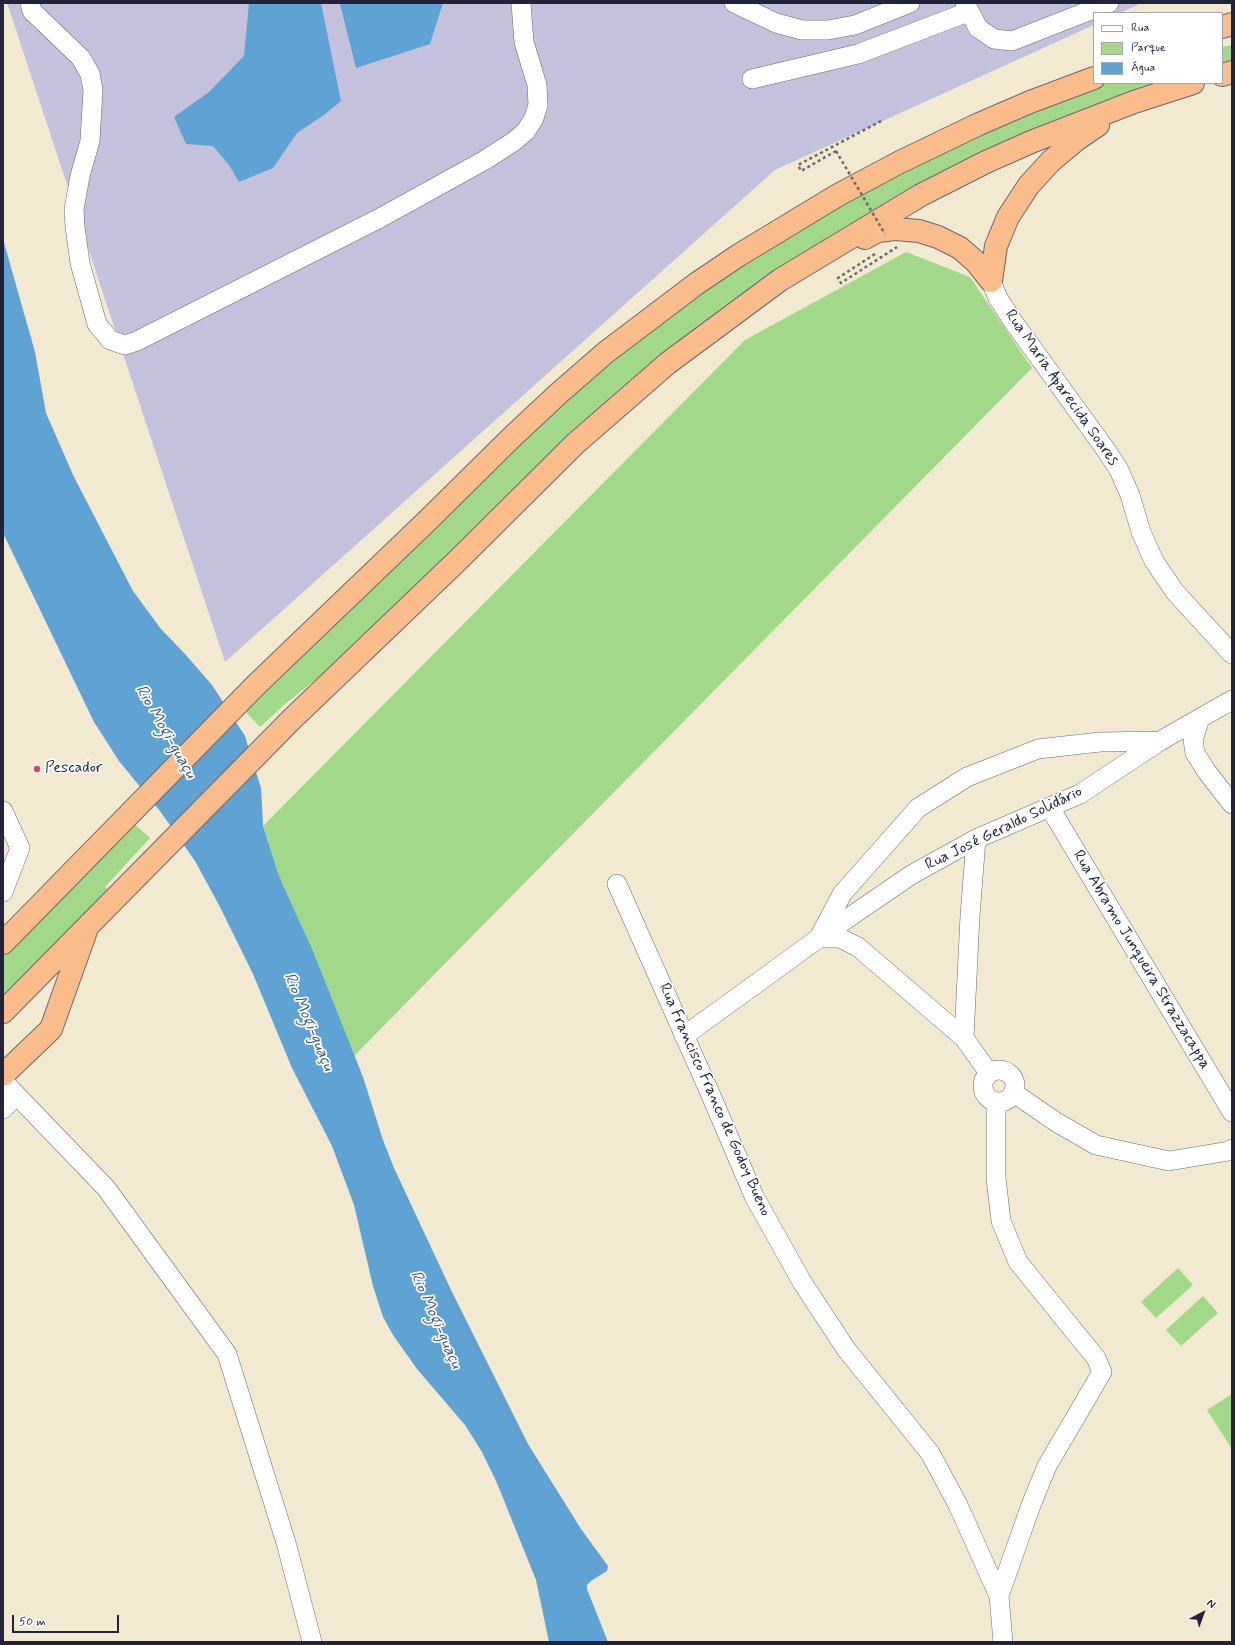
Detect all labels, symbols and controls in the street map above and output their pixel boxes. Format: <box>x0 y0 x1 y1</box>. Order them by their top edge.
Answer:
legend <box>1093 12 1223 84</box>
text: Rua <box>1131 20 1149 36</box>
text: Parque <box>1131 40 1166 56</box>
text: Água <box>1131 60 1155 76</box>
street label: Rua Maria Aparecida Soares <box>1000 306 1122 470</box>
water label: Rio Mogi-guaçu <box>130 682 200 782</box>
place label: Pescador <box>45 759 102 779</box>
marker: Pescador <box>32 764 42 774</box>
street label: Rua José Geraldo Solidário <box>922 783 1086 875</box>
street label: Rua Abramo Junqueira Strazzacappa <box>1068 847 1214 1073</box>
water label: Rio Mogi-guaçu <box>278 970 338 1074</box>
street label: Rua Francisco Franco de Godoy Bueno <box>654 980 774 1220</box>
water label: Rio Mogi-guaçu <box>404 1268 466 1372</box>
north arrow <box>1183 1593 1223 1633</box>
text: N <box>1204 1596 1218 1612</box>
scale bar <box>14 1607 121 1633</box>
text: 50 m <box>19 1614 46 1630</box>

